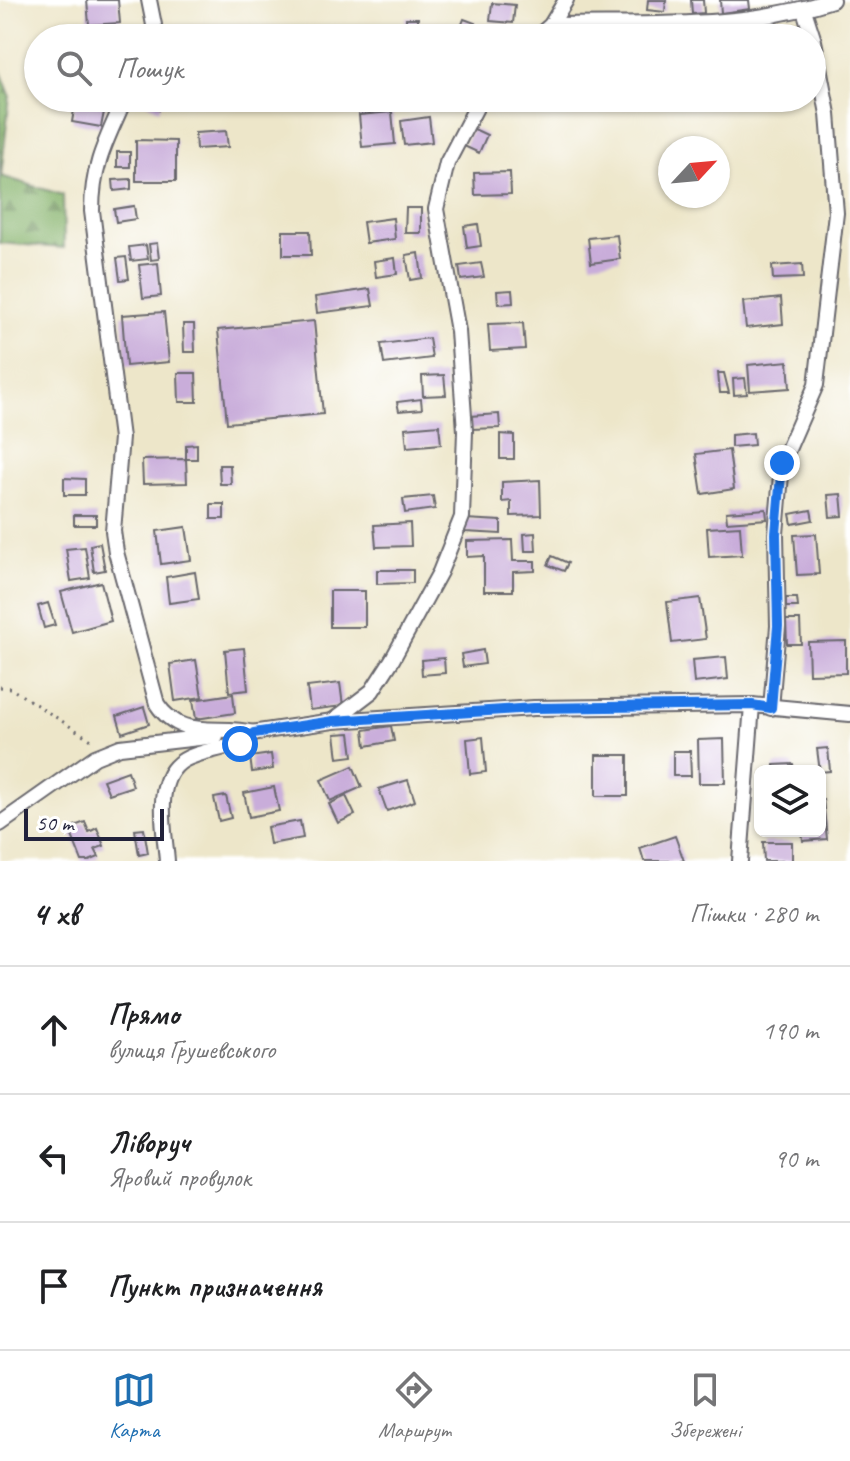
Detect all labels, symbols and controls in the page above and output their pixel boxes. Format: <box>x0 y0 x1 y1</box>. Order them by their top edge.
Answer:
search box <box>24 24 826 112</box>
icon: search <box>52 46 96 90</box>
text: Пошук <box>116 49 183 87</box>
north arrow <box>658 136 730 208</box>
route end <box>764 445 800 481</box>
route start <box>222 726 258 762</box>
map controls <box>754 765 826 837</box>
button: layers <box>754 765 826 837</box>
scale bar <box>24 805 164 841</box>
text: 50 m <box>36 809 73 837</box>
text: 4 хв <box>32 892 78 935</box>
text: Пішки · 280 m <box>690 897 818 930</box>
text: Прямо <box>108 995 179 1033</box>
icon: ahead <box>32 1008 76 1052</box>
text: 190 m <box>762 1014 818 1047</box>
text: вулиця Грушевського <box>108 1033 275 1066</box>
text: Ліворуч <box>108 1123 189 1161</box>
icon: left <box>32 1136 76 1180</box>
text: 90 m <box>774 1142 818 1175</box>
text: Яровий провулок <box>108 1161 251 1194</box>
icon: arrive <box>32 1264 76 1308</box>
text: Пункт призначення <box>108 1267 322 1305</box>
tab: Карта <box>109 1368 160 1444</box>
tab: Маршрут <box>378 1368 451 1444</box>
tab: Збережені <box>669 1368 741 1444</box>

